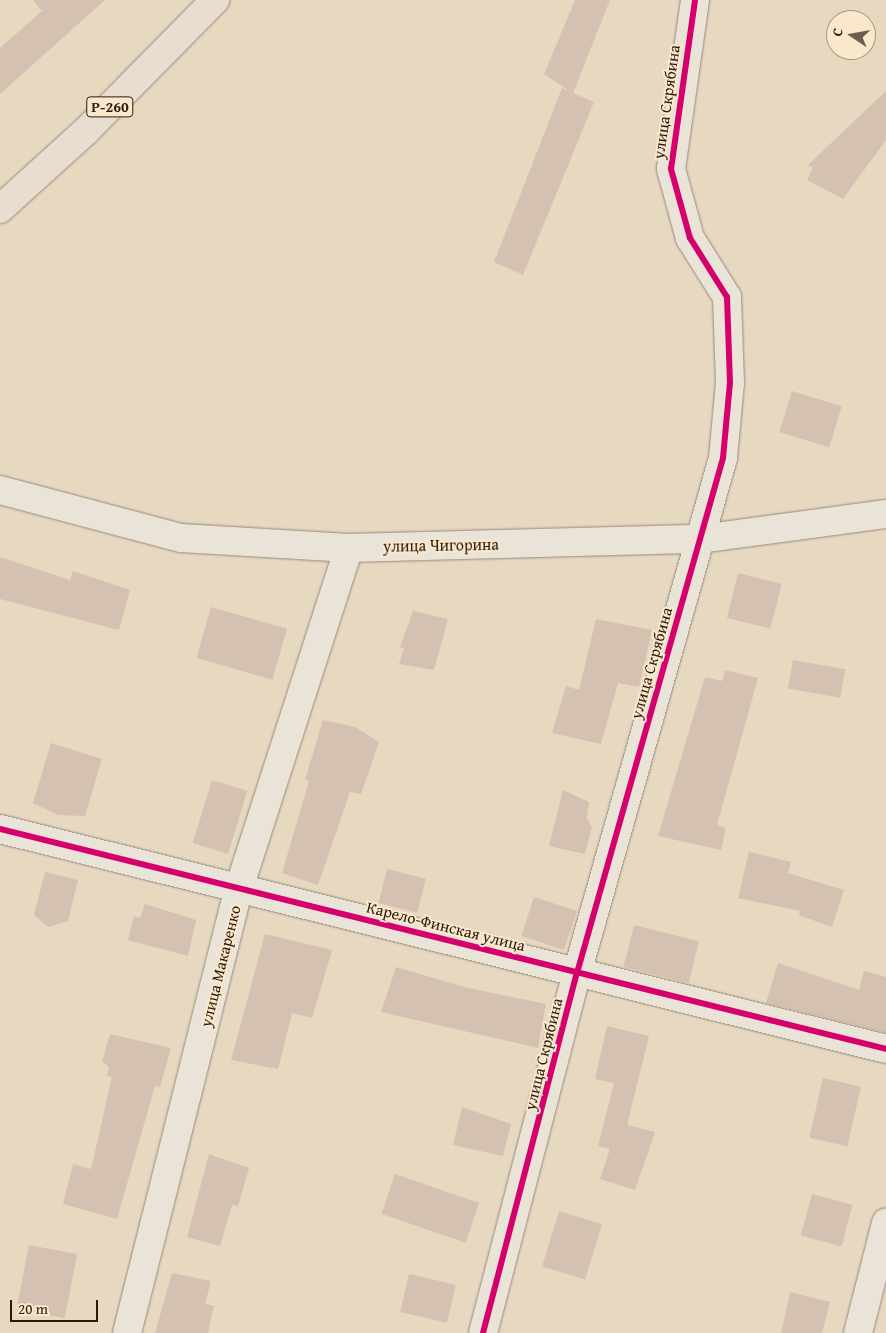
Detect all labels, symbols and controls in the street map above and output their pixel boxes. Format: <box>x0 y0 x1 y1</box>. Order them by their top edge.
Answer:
north arrow <box>826 10 876 60</box>
text: С <box>827 26 848 38</box>
street label: улица Скрябина <box>648 44 684 160</box>
road number: Р-260 <box>86 94 134 120</box>
street label: улица Чигорина <box>383 534 499 556</box>
street label: улица Скрябина <box>626 605 676 721</box>
street label: Карело-Финская улица <box>365 897 527 955</box>
street label: улица Макаренко <box>196 903 244 1029</box>
street label: улица Скрябина <box>520 996 566 1112</box>
scale bar <box>12 1290 100 1322</box>
text: 20 m <box>18 1298 48 1319</box>

